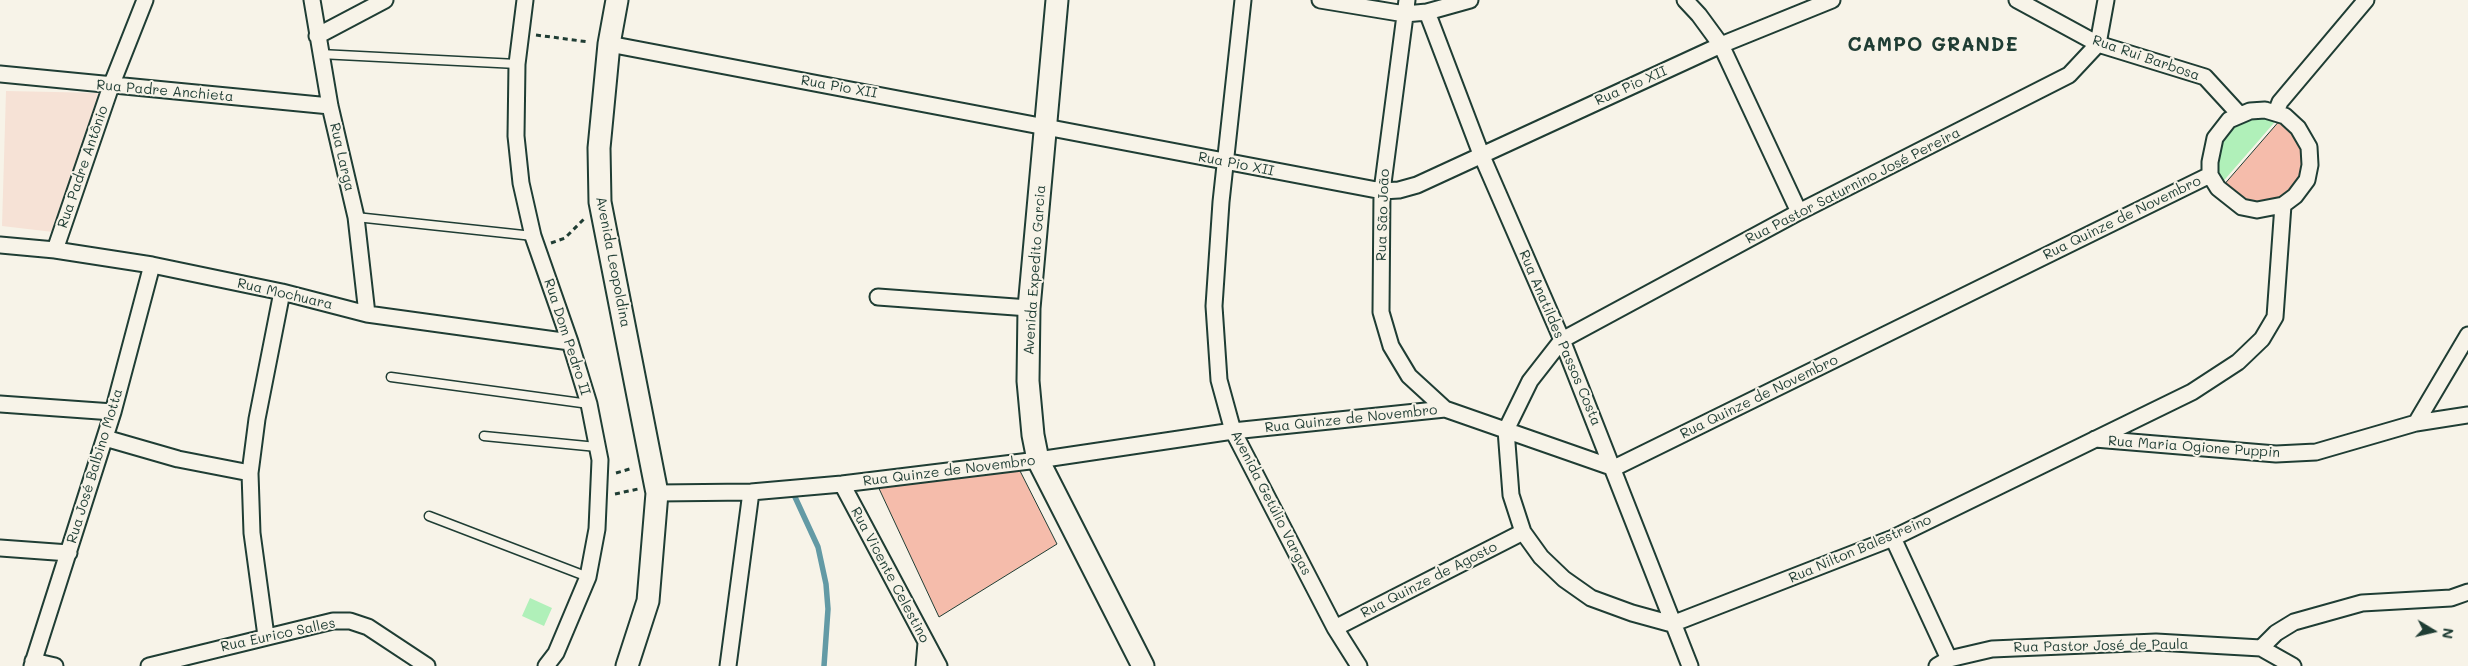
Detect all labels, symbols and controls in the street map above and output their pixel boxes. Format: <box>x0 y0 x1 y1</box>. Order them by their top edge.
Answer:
street label: Rua Rui Barbosa <box>2090 32 2202 84</box>
district label: CAMPO GRANDE <box>1846 34 2020 56</box>
street label: Rua Pio XII <box>1592 63 1670 109</box>
street label: Rua Pio XII <box>800 72 878 102</box>
street label: Rua Padre Anchieta <box>96 77 234 105</box>
street label: Rua Padre Antônio <box>54 104 112 230</box>
street label: Rua Larga <box>326 121 358 193</box>
street label: Rua Pastor Saturnino José Pereira <box>1743 124 1963 248</box>
street label: Rua Pio XII <box>1197 148 1275 180</box>
street label: Rua São João <box>1373 169 1393 261</box>
street label: Rua Quinze de Novembro <box>2040 172 2204 264</box>
street label: Avenida Expedito Garcia <box>1021 184 1049 356</box>
street label: Avenida Leopoldina <box>592 195 634 329</box>
street label: Rua Anatildes Passos Costa <box>1515 248 1605 428</box>
street label: Rua Mochuara <box>236 275 334 313</box>
street label: Rua Dom Pedro II <box>540 277 594 397</box>
street label: Rua Quinze de Novembro <box>1677 351 1841 443</box>
street label: Rua José Balbino Motta <box>63 387 127 545</box>
street label: Rua Quinze de Novembro <box>1264 402 1438 436</box>
street label: Avenida Getúlio Vargas <box>1227 428 1315 578</box>
street label: Rua Maria Ogione Puppin <box>2107 433 2281 461</box>
street label: Rua Quinze de Novembro <box>862 452 1036 490</box>
street label: Rua Vicente Celestino <box>847 504 933 646</box>
street label: Rua Nilton Balestreino <box>1786 511 1934 587</box>
street label: Rua Quinze de Agosto <box>1358 538 1500 622</box>
north arrow <box>2408 606 2458 656</box>
street label: Rua Eurico Salles <box>219 615 337 655</box>
text: N <box>2438 627 2459 640</box>
street label: Rua Pastor José de Paula <box>2013 636 2189 656</box>

